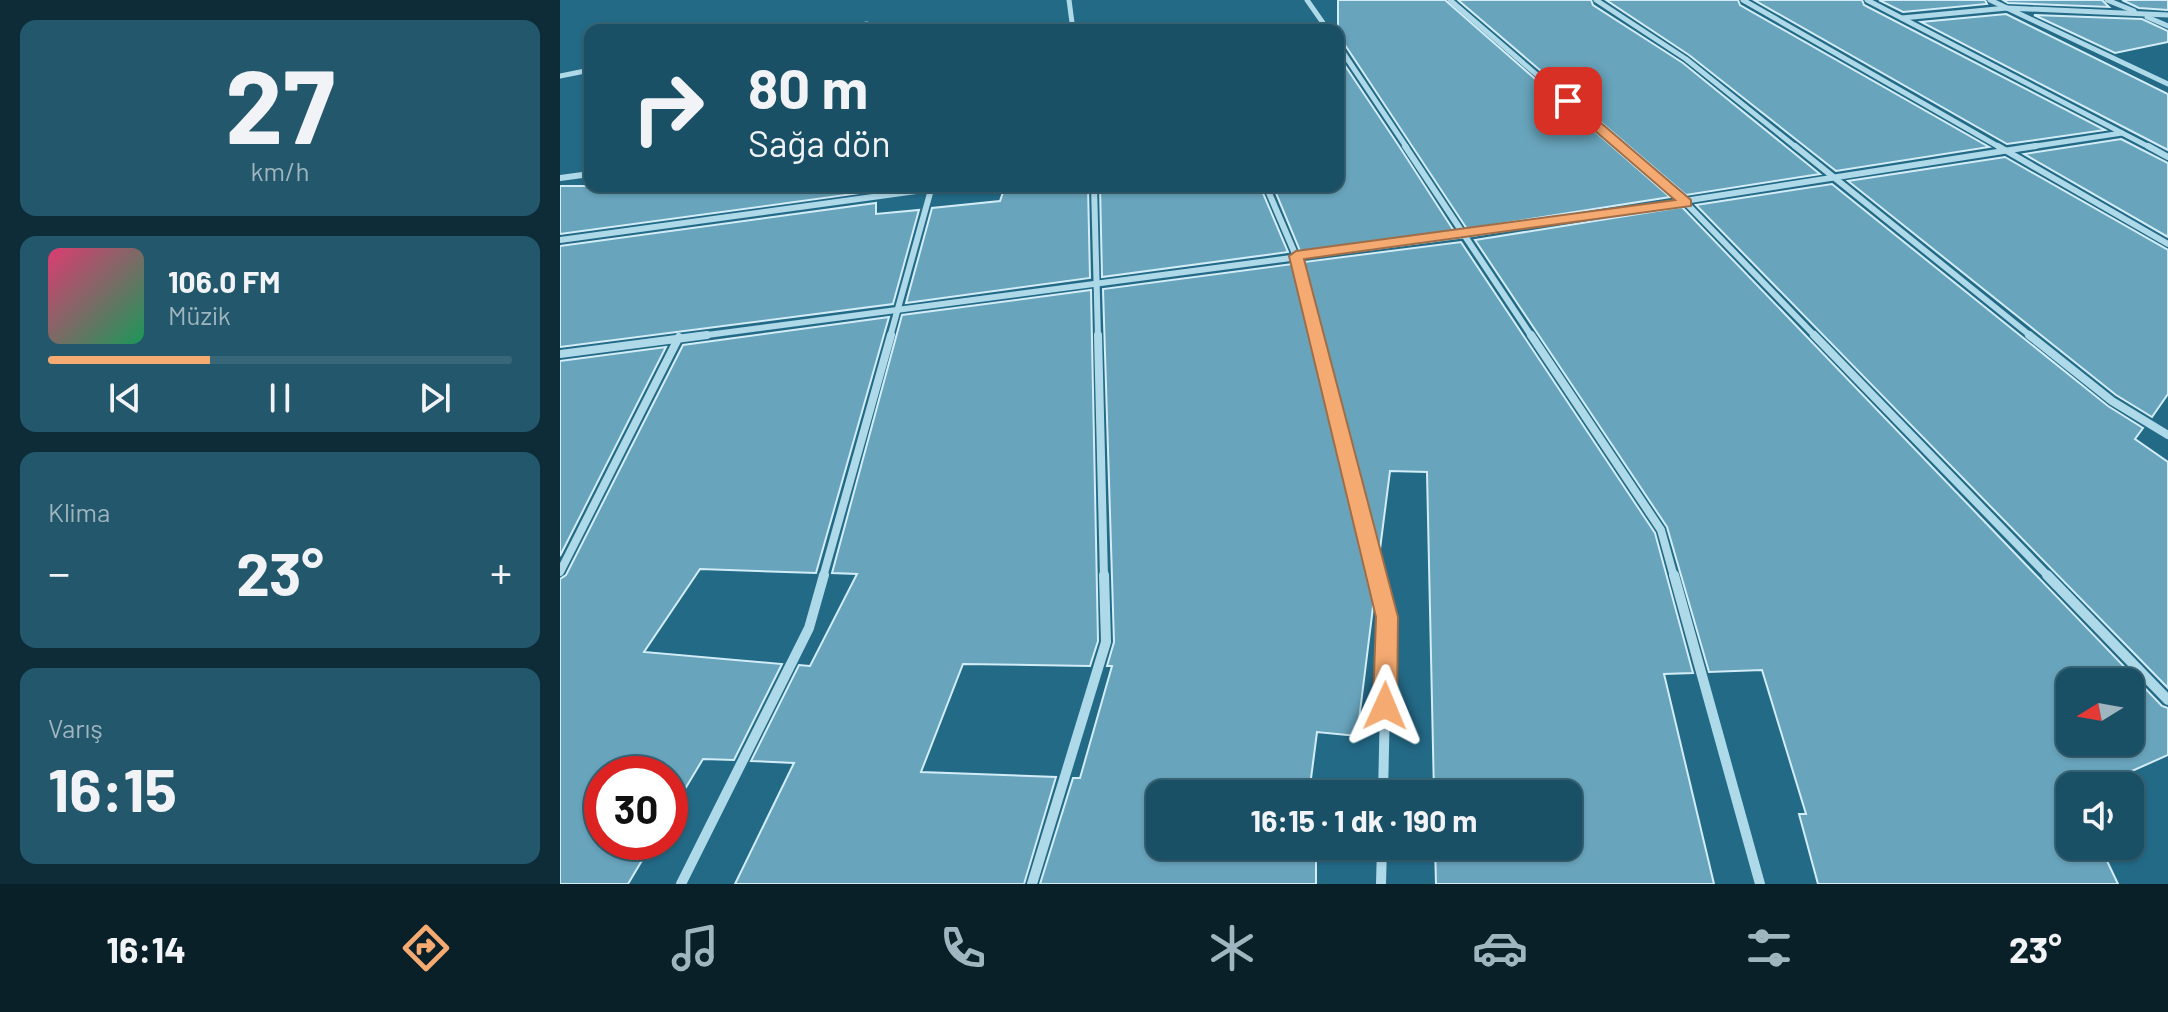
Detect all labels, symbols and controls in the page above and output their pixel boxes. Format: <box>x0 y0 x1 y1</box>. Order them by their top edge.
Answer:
text: 27 <box>225 40 335 165</box>
text: 80 m <box>748 53 868 120</box>
icon: right <box>616 56 720 160</box>
pin <box>1534 67 1602 135</box>
icon: arrive <box>1546 79 1590 123</box>
text: Sağa dön <box>748 121 891 164</box>
text: km/h <box>251 155 309 186</box>
text: 106.0 FM <box>168 263 281 299</box>
text: Müzik <box>168 299 231 330</box>
icon: previous <box>103 376 147 420</box>
icon: pause <box>258 376 302 420</box>
icon: next <box>413 376 457 420</box>
text: Klima <box>48 496 110 527</box>
text: 23° <box>236 536 324 608</box>
text: − <box>48 545 70 598</box>
text: + <box>490 545 512 598</box>
position arrow <box>1343 664 1427 748</box>
north arrow <box>2056 668 2144 756</box>
map controls <box>2056 668 2144 860</box>
text: Varış <box>48 712 103 743</box>
text: 16:15 <box>48 752 177 824</box>
speed limit sign: 30 <box>584 756 688 860</box>
button: sound <box>2056 772 2144 860</box>
text: 16:15 · 1 dk · 190 m <box>1251 802 1477 838</box>
icon: directions <box>398 920 454 976</box>
icon: music <box>667 920 723 976</box>
icon: phone <box>935 920 991 976</box>
icon: climate <box>1204 920 1260 976</box>
icon: car <box>1472 920 1528 976</box>
icon: filters <box>1741 920 1797 976</box>
text: 16:14 <box>106 927 186 970</box>
text: 23° <box>2009 927 2062 970</box>

